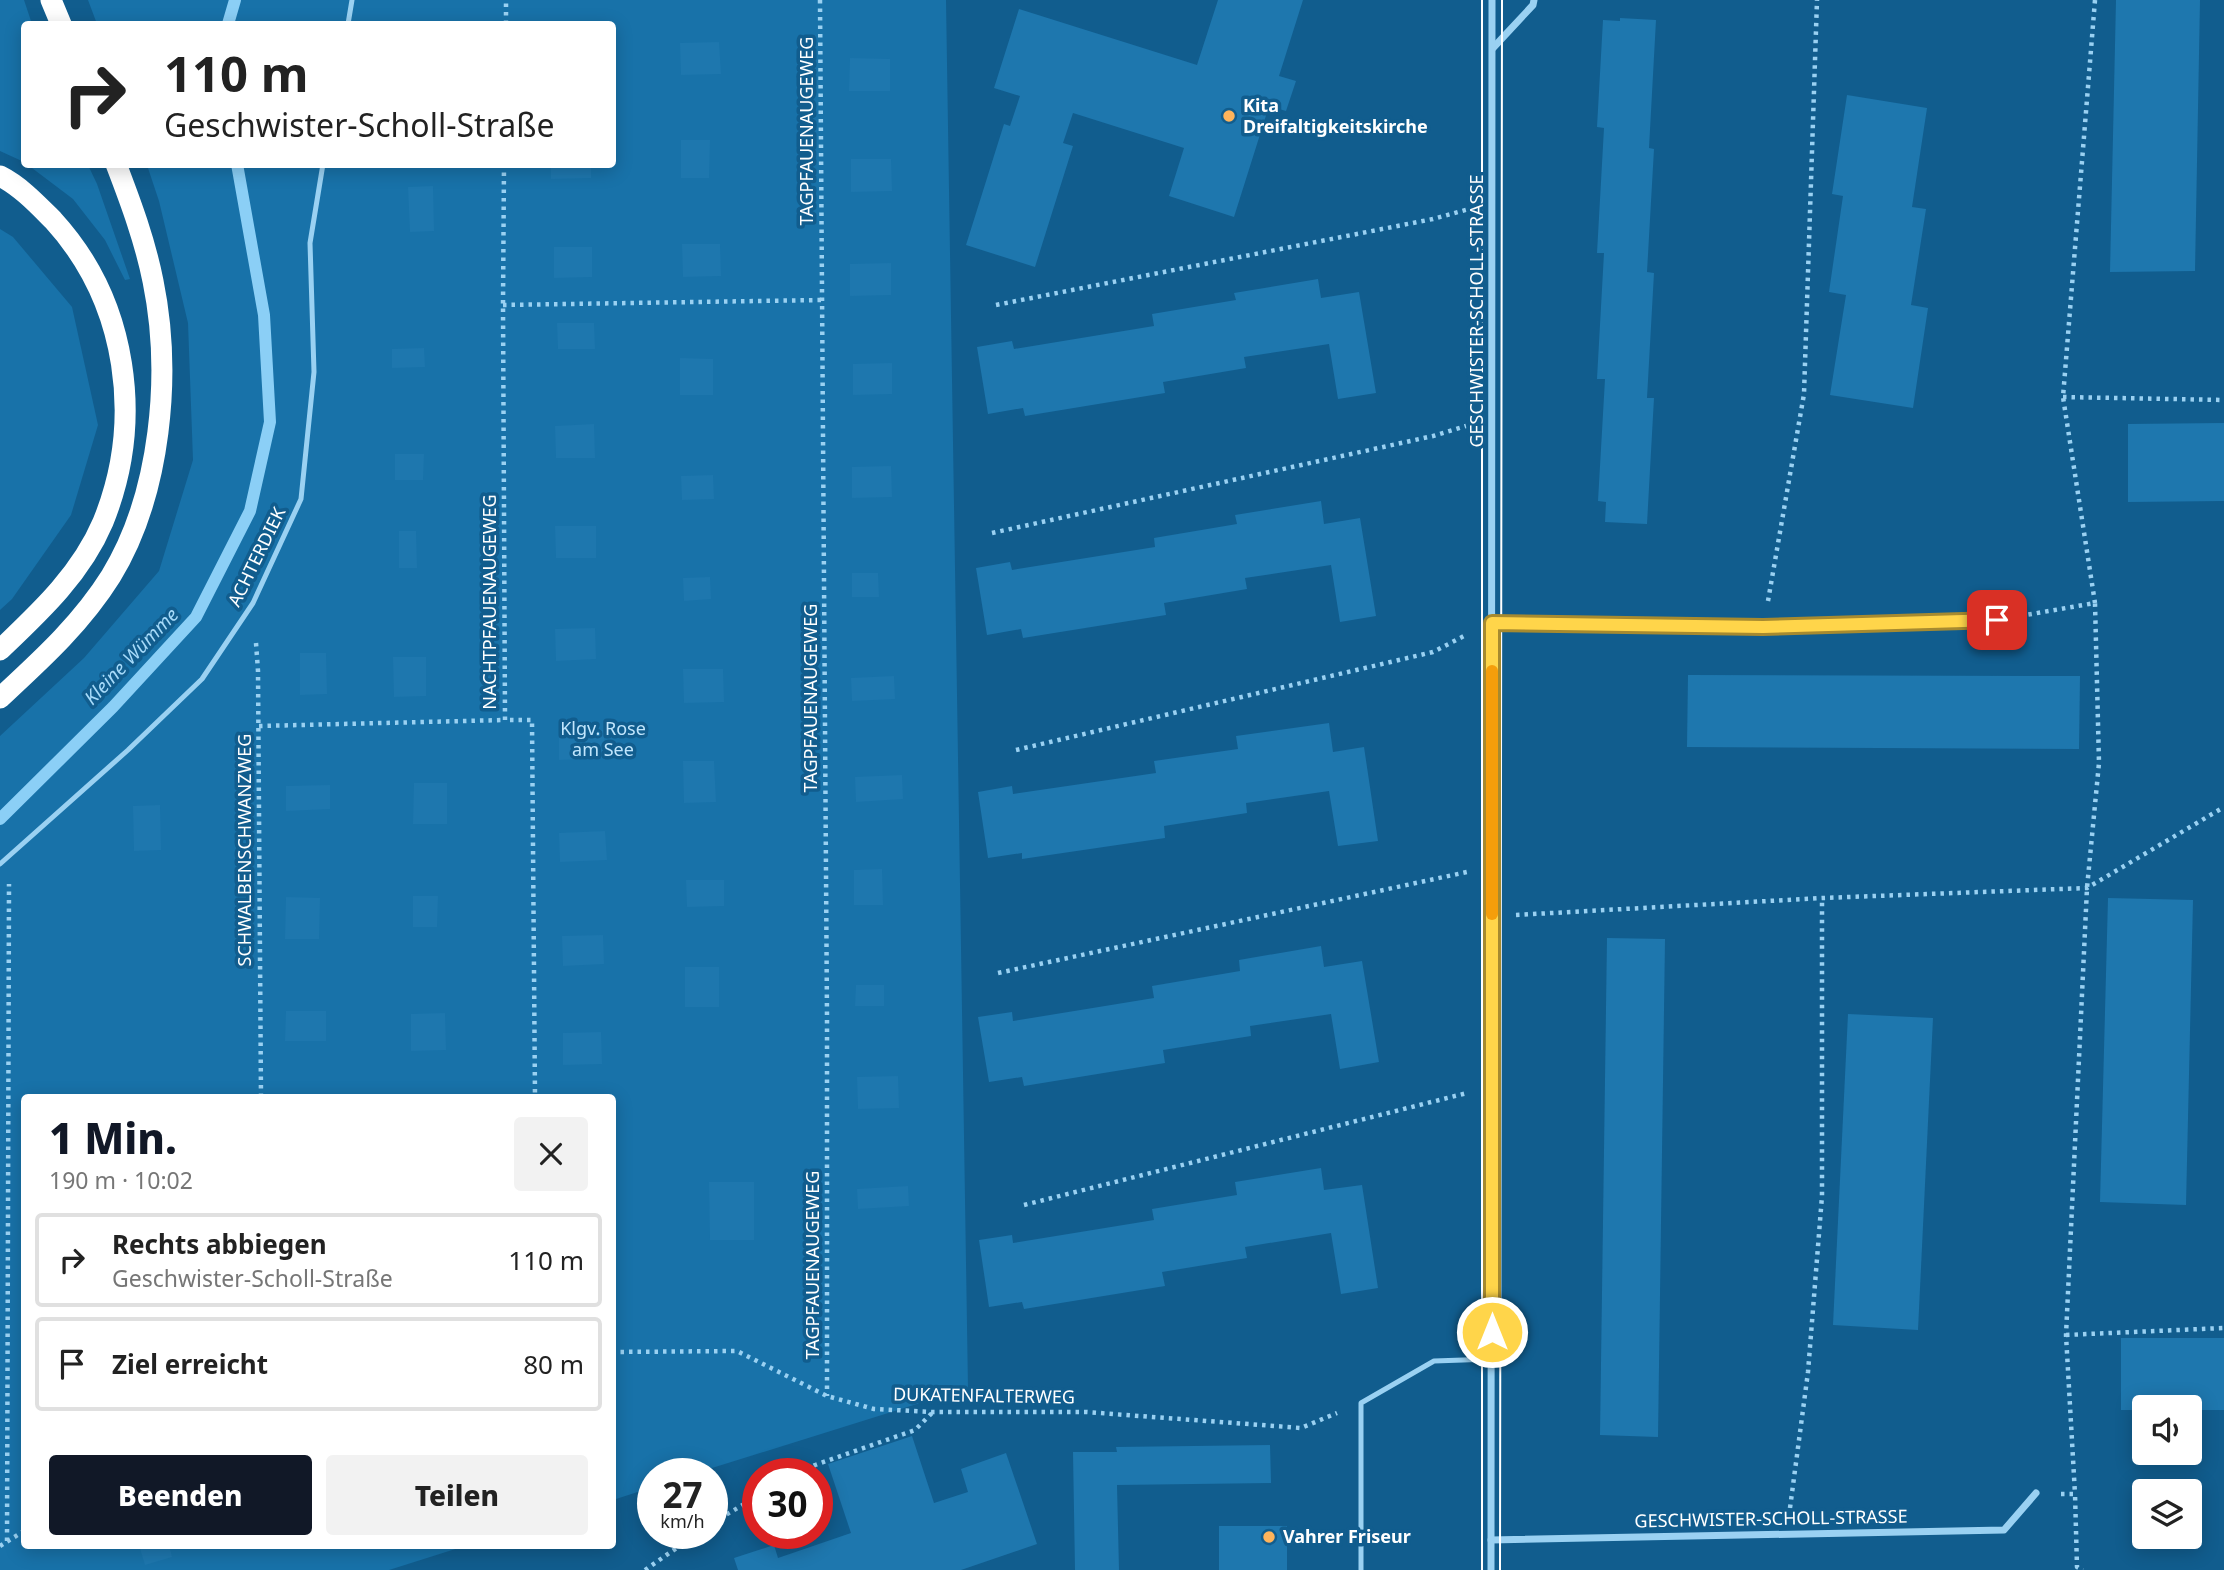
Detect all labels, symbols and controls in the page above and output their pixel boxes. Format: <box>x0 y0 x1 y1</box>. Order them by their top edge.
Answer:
street label: TAGPFAUENAUGEWEG <box>794 37 818 225</box>
text: 110 m <box>164 40 309 106</box>
icon: right <box>49 49 140 140</box>
place label: Kita Dreifaltigkeitskirche <box>1243 93 1428 138</box>
text: Geschwister-Scholl-Straße <box>164 103 554 146</box>
marker: Kita Dreifaltigkeitskirche <box>1221 108 1237 124</box>
street label: GESCHWISTER-SCHOLL-STRASSE <box>1464 174 1488 448</box>
street label: NACHTPFAUENAUGEWEG <box>477 494 501 710</box>
street label: ACHTERDIEK <box>222 502 291 610</box>
pin <box>1967 590 2027 650</box>
icon: arrive <box>1978 601 2016 639</box>
water label: Kleine Wümme <box>78 602 184 710</box>
street label: TAGPFAUENAUGEWEG <box>798 604 822 792</box>
park label: Klgv. Rose am See <box>560 716 646 761</box>
street label: SCHWALBENSCHWANZWEG <box>232 734 256 966</box>
text: 1 Min. <box>49 1109 177 1166</box>
button: close <box>514 1117 588 1191</box>
text: 190 m · 10:02 <box>49 1164 193 1196</box>
street label: TAGPFAUENAUGEWEG <box>800 1171 824 1359</box>
text: Rechts abbiegen <box>112 1226 327 1262</box>
icon: right <box>53 1241 91 1279</box>
text: 110 m <box>508 1242 584 1278</box>
text: Geschwister-Scholl-Straße <box>112 1262 393 1294</box>
position arrow <box>1455 1295 1529 1369</box>
icon: arrive <box>53 1345 91 1383</box>
text: Ziel erreicht <box>112 1346 268 1382</box>
text: 80 m <box>523 1346 584 1382</box>
street label: DUKATENFALTERWEG <box>893 1381 1075 1409</box>
map controls <box>2132 1395 2202 1549</box>
button: sound <box>2132 1395 2202 1465</box>
button: Beenden <box>49 1455 312 1535</box>
button: Teilen <box>326 1455 588 1535</box>
speed limit sign: 30 <box>742 1458 833 1549</box>
text: 27 <box>662 1471 703 1518</box>
button: layers <box>2132 1479 2202 1549</box>
street label: GESCHWISTER-SCHOLL-STRASSE <box>1634 1504 1908 1532</box>
text: km/h <box>660 1509 705 1533</box>
place label: Vahrer Friseur <box>1283 1524 1411 1548</box>
marker: Vahrer Friseur <box>1261 1529 1277 1545</box>

